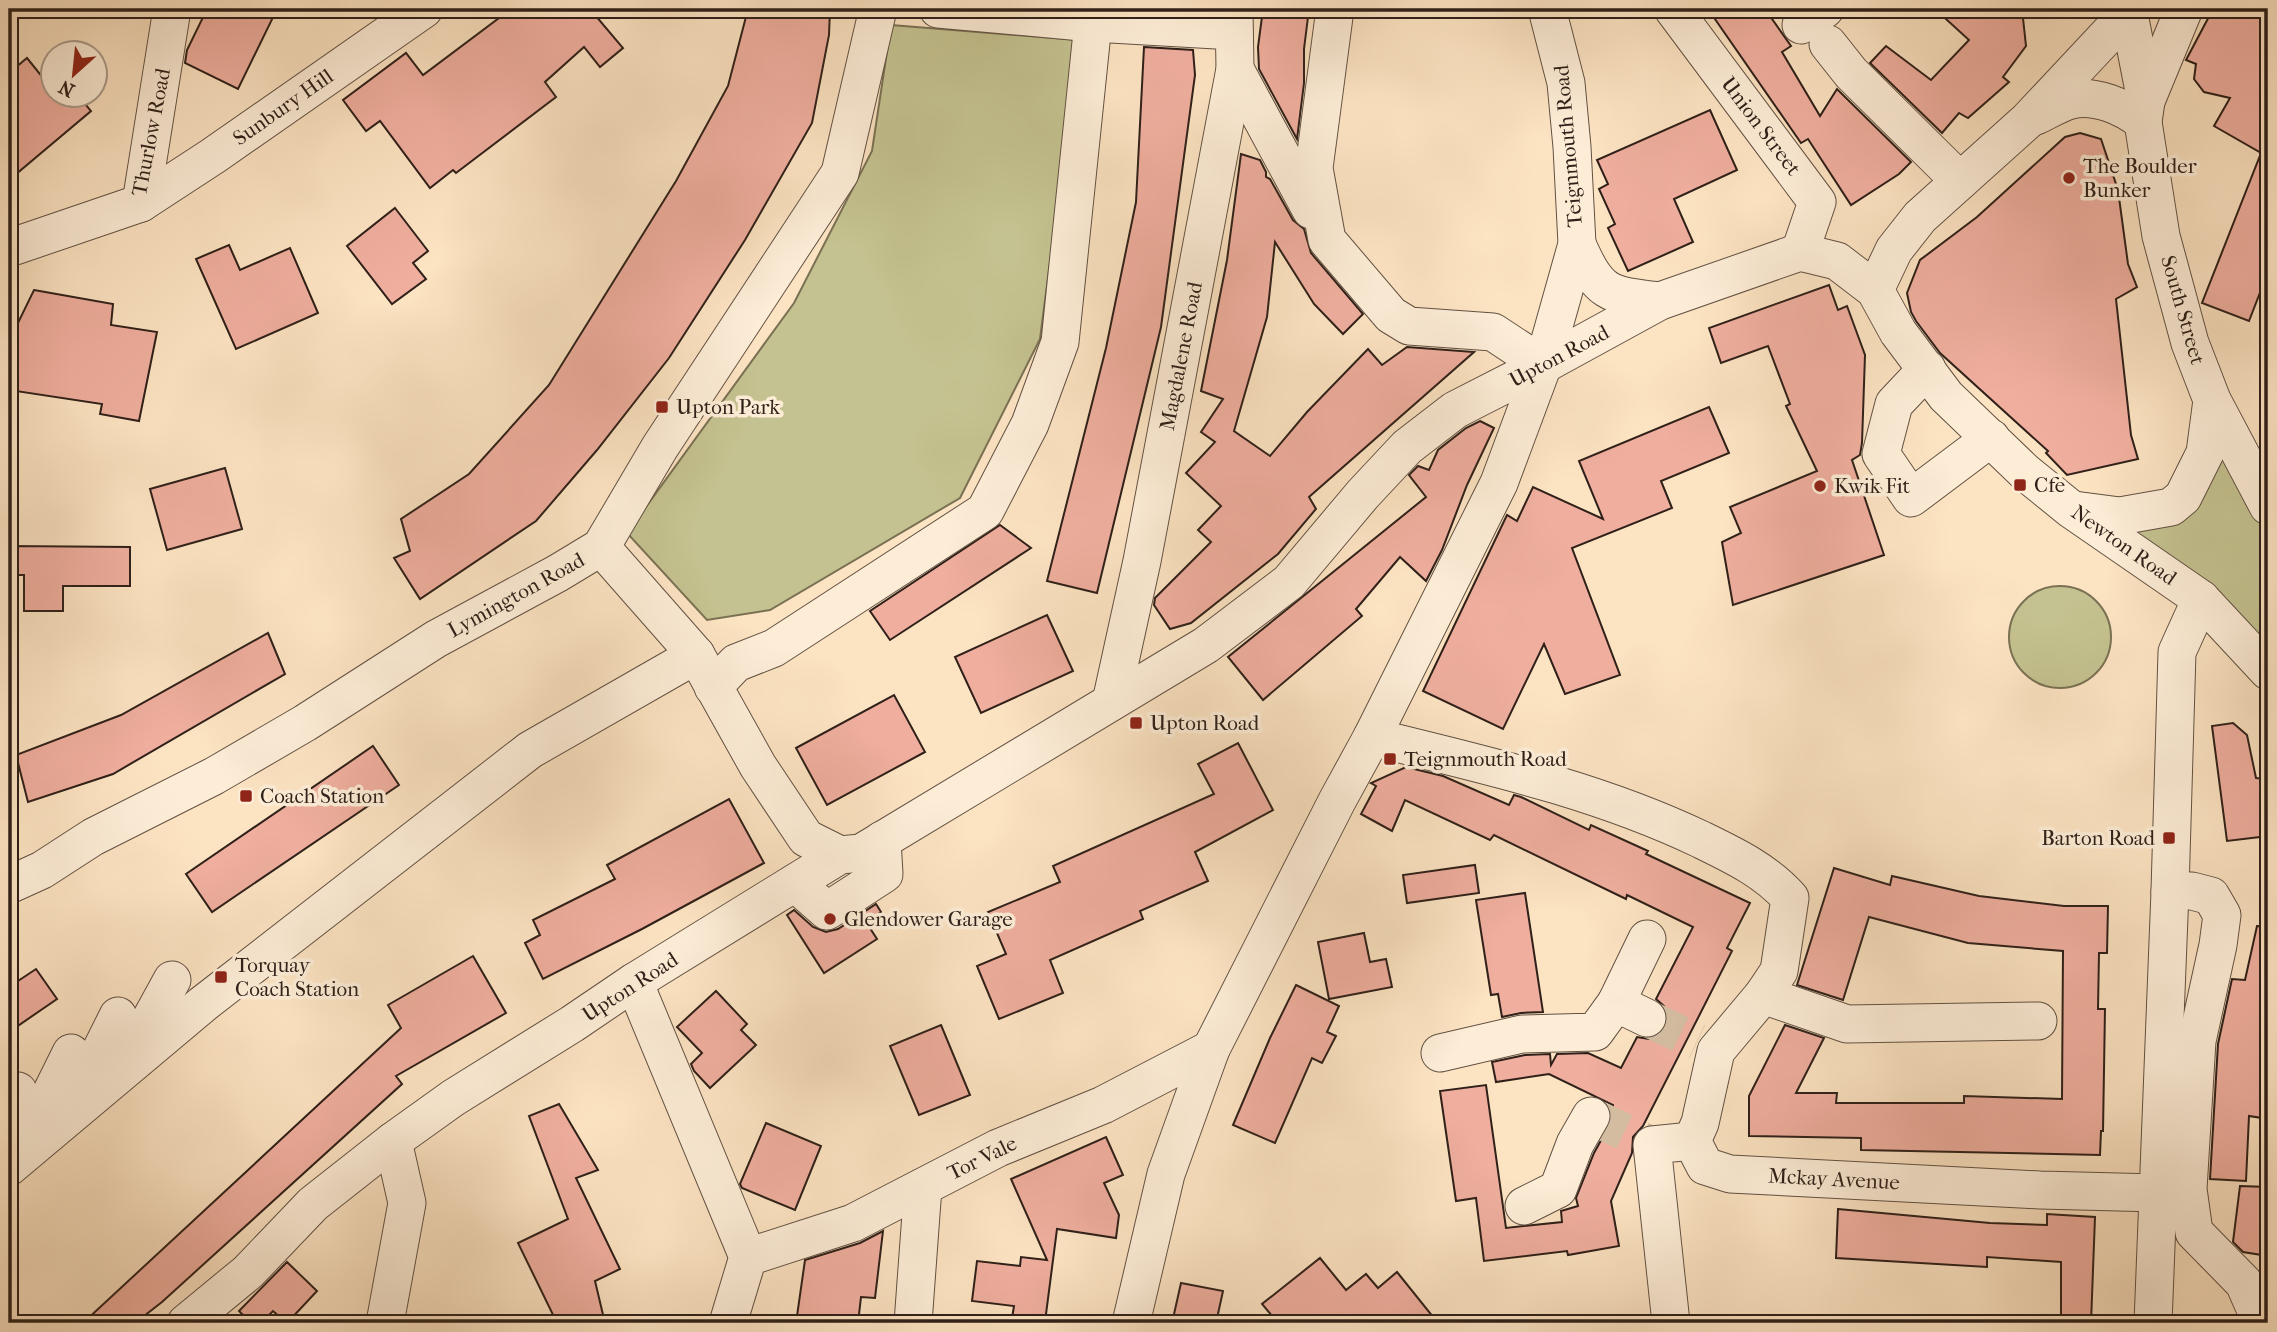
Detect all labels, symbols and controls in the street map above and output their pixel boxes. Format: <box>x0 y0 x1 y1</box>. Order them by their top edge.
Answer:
north arrow <box>38 38 108 108</box>
street label: Teignmouth Road <box>1549 63 1587 228</box>
street label: Sunbury Hill <box>228 64 338 150</box>
street label: Thurlow Road <box>127 66 175 198</box>
street label: Union Street <box>1716 72 1806 180</box>
text: N <box>55 75 78 101</box>
place label: The Boulder Bunker <box>2083 154 2197 202</box>
marker: The Boulder Bunker <box>2061 170 2077 186</box>
street label: South Street <box>2156 253 2210 368</box>
street label: Magdalene Road <box>1155 279 1207 432</box>
street label: Upton Road <box>1505 320 1613 392</box>
place label: Upton Park <box>676 395 780 419</box>
marker: Upton Park <box>654 399 670 415</box>
place label: Cfe <box>2034 473 2065 497</box>
place label: Kwik Fit <box>1834 474 1910 498</box>
marker: Cfe <box>2012 477 2028 493</box>
marker: Kwik Fit <box>1812 478 1828 494</box>
street label: Newton Road <box>2067 500 2182 590</box>
street label: Lymington Road <box>444 547 589 642</box>
place label: Upton Road <box>1150 711 1260 735</box>
marker: Upton Road <box>1128 715 1144 731</box>
place label: Teignmouth Road <box>1404 747 1567 771</box>
marker: Teignmouth Road <box>1382 751 1398 767</box>
place label: Coach Station <box>260 784 384 808</box>
marker: Coach Station <box>238 788 254 804</box>
place label: Barton Road <box>2041 826 2156 850</box>
marker: Barton Road <box>2161 830 2177 846</box>
place label: Glendower Garage <box>844 907 1013 931</box>
marker: Glendower Garage <box>822 911 838 927</box>
street label: Upton Road <box>578 947 683 1027</box>
place label: Torquay Coach Station <box>235 953 359 1001</box>
marker: Torquay Coach Station <box>213 969 229 985</box>
street label: Tor Vale <box>943 1131 1021 1185</box>
street label: Mckay Avenue <box>1768 1164 1900 1194</box>

